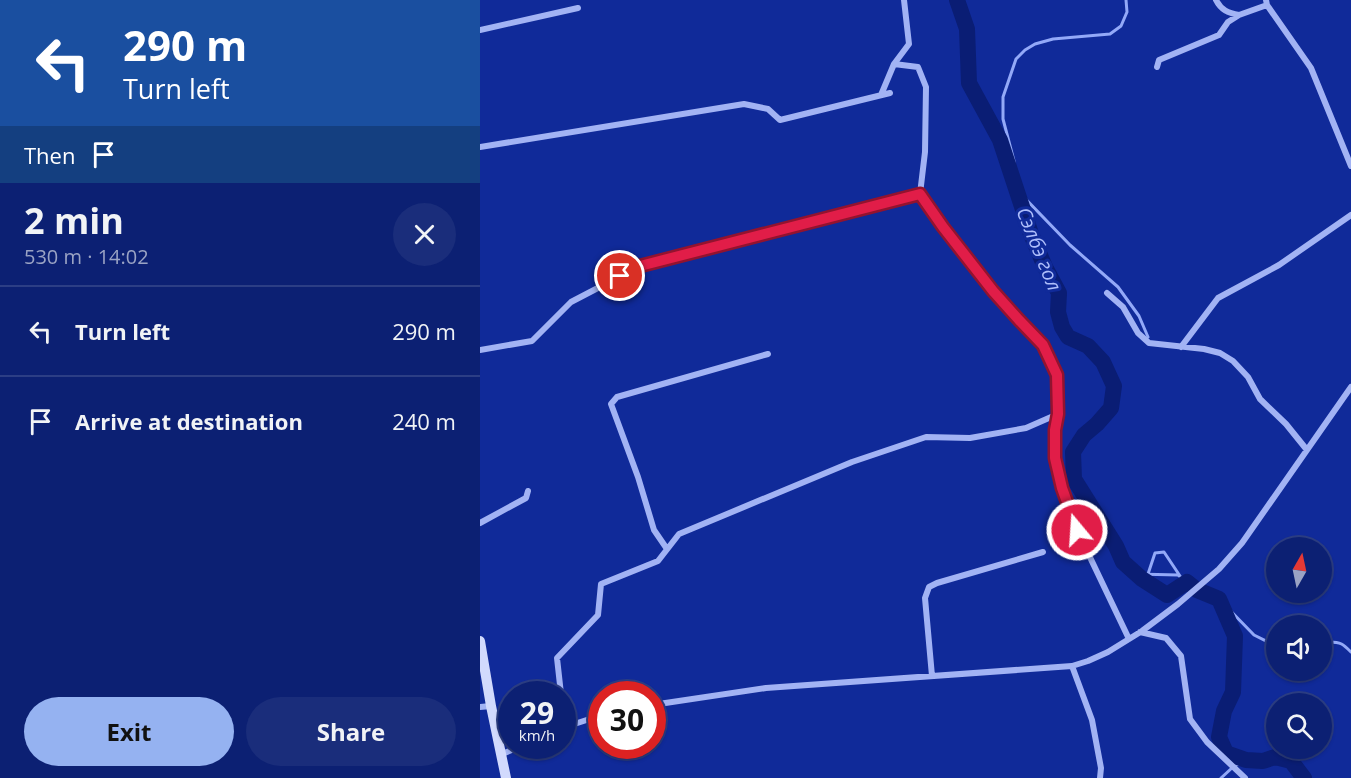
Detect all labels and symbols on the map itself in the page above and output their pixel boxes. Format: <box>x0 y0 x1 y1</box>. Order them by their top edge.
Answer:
water label: Сэлбэ гол <box>1010 203 1069 295</box>
pin <box>594 250 645 301</box>
position arrow <box>1045 498 1109 562</box>
north arrow <box>1266 537 1332 603</box>
speed limit sign: 30 <box>588 681 666 759</box>

